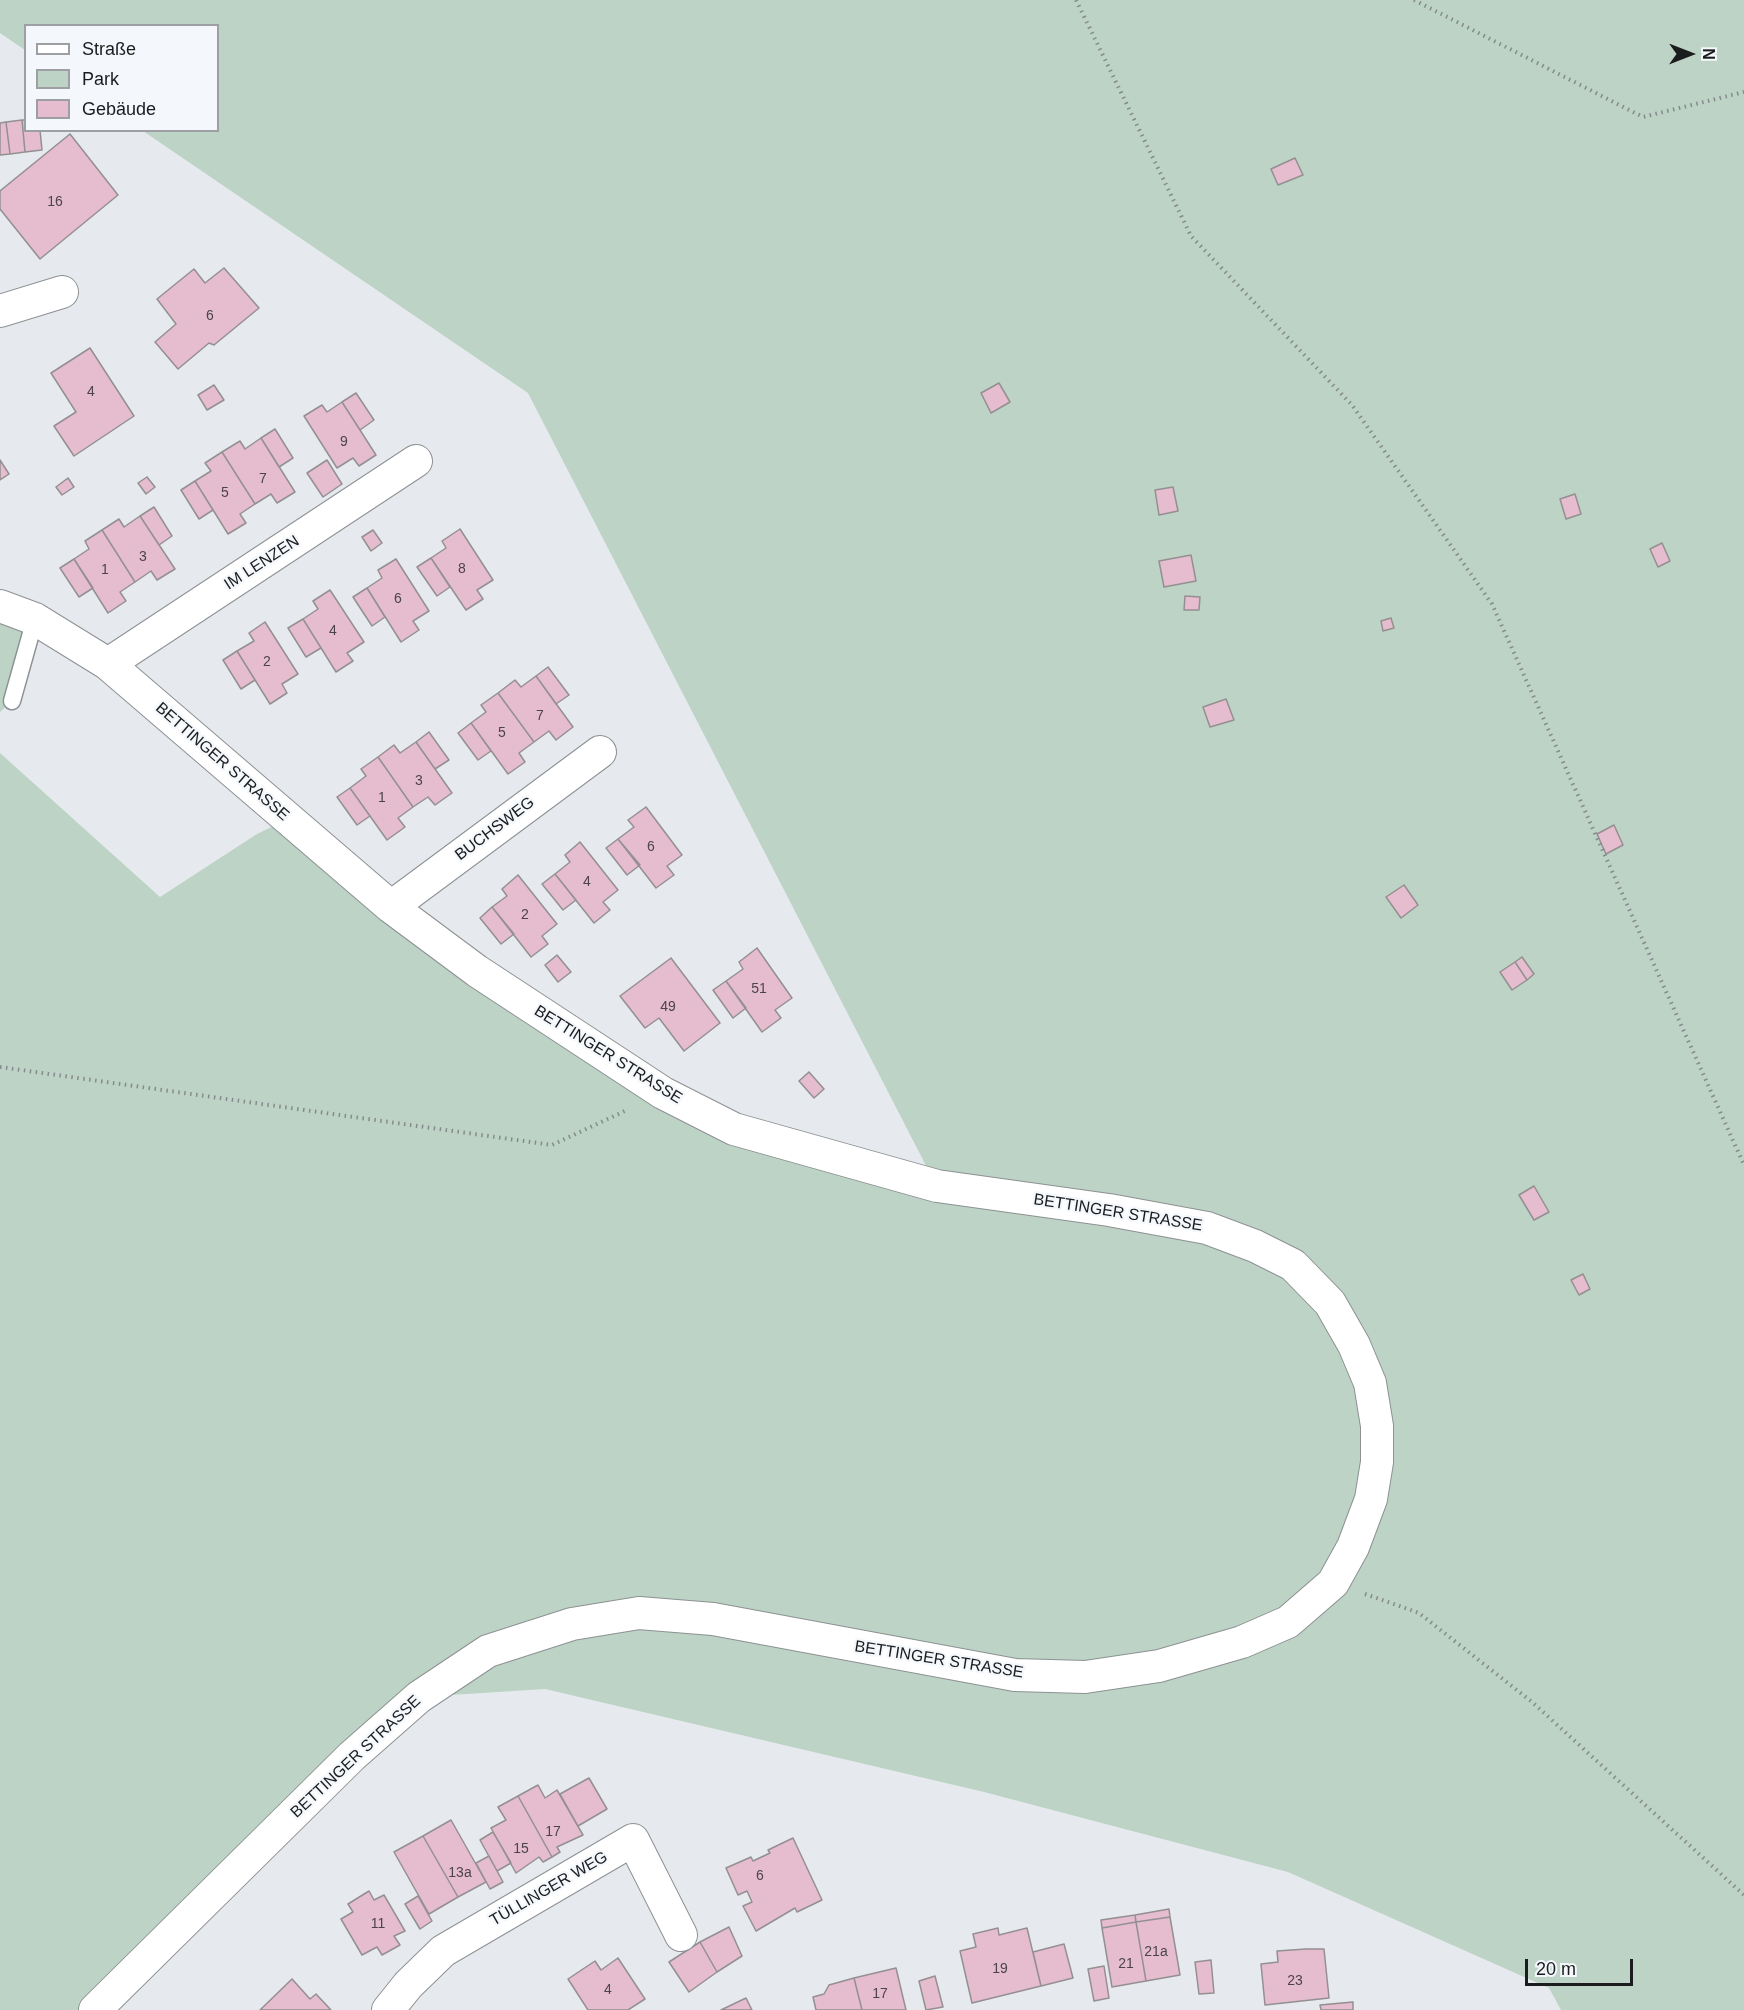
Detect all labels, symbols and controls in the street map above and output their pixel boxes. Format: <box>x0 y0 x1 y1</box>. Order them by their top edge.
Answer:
legend <box>24 24 219 132</box>
north arrow <box>1660 24 1720 84</box>
text: Straße <box>82 39 136 59</box>
text: N <box>1700 48 1717 60</box>
text: Park <box>82 69 119 89</box>
text: Gebäude <box>82 99 156 119</box>
house number: 16 <box>47 194 63 210</box>
house number: 6 <box>206 308 214 324</box>
house number: 4 <box>87 384 95 400</box>
house number: 9 <box>340 434 348 450</box>
house number: 7 <box>259 471 267 487</box>
house number: 5 <box>221 485 229 501</box>
street label: IM LENZEN <box>221 532 303 594</box>
house number: 3 <box>139 549 147 565</box>
house number: 8 <box>458 561 466 577</box>
house number: 1 <box>101 562 109 578</box>
house number: 6 <box>394 591 402 607</box>
house number: 4 <box>329 623 337 639</box>
house number: 2 <box>263 654 271 670</box>
street label: BETTINGER STRASSE <box>151 699 293 825</box>
house number: 7 <box>536 708 544 724</box>
house number: 5 <box>498 725 506 741</box>
house number: 3 <box>415 773 423 789</box>
house number: 1 <box>378 790 386 806</box>
street label: BUCHSWEG <box>452 793 538 865</box>
house number: 6 <box>647 839 655 855</box>
house number: 4 <box>583 874 591 890</box>
house number: 2 <box>521 907 529 923</box>
house number: 51 <box>751 981 767 997</box>
house number: 49 <box>660 999 676 1015</box>
street label: BETTINGER STRASSE <box>531 1002 685 1108</box>
street label: BETTINGER STRASSE <box>1032 1190 1204 1236</box>
street label: BETTINGER STRASSE <box>853 1637 1025 1683</box>
street label: BETTINGER STRASSE <box>287 1692 425 1822</box>
house number: 17 <box>545 1824 561 1840</box>
house number: 15 <box>513 1841 529 1857</box>
street label: TÜLLINGER WEG <box>487 1848 611 1930</box>
house number: 13a <box>448 1865 472 1881</box>
house number: 6 <box>756 1868 764 1884</box>
house number: 11 <box>371 1916 385 1932</box>
house number: 21a <box>1144 1944 1168 1960</box>
scale bar <box>1528 1947 1636 1985</box>
house number: 21 <box>1118 1956 1134 1972</box>
text: 20 m <box>1536 1959 1576 1979</box>
house number: 19 <box>992 1961 1008 1977</box>
house number: 23 <box>1287 1973 1303 1989</box>
house number: 4 <box>604 1982 612 1998</box>
house number: 17 <box>872 1986 888 2002</box>

